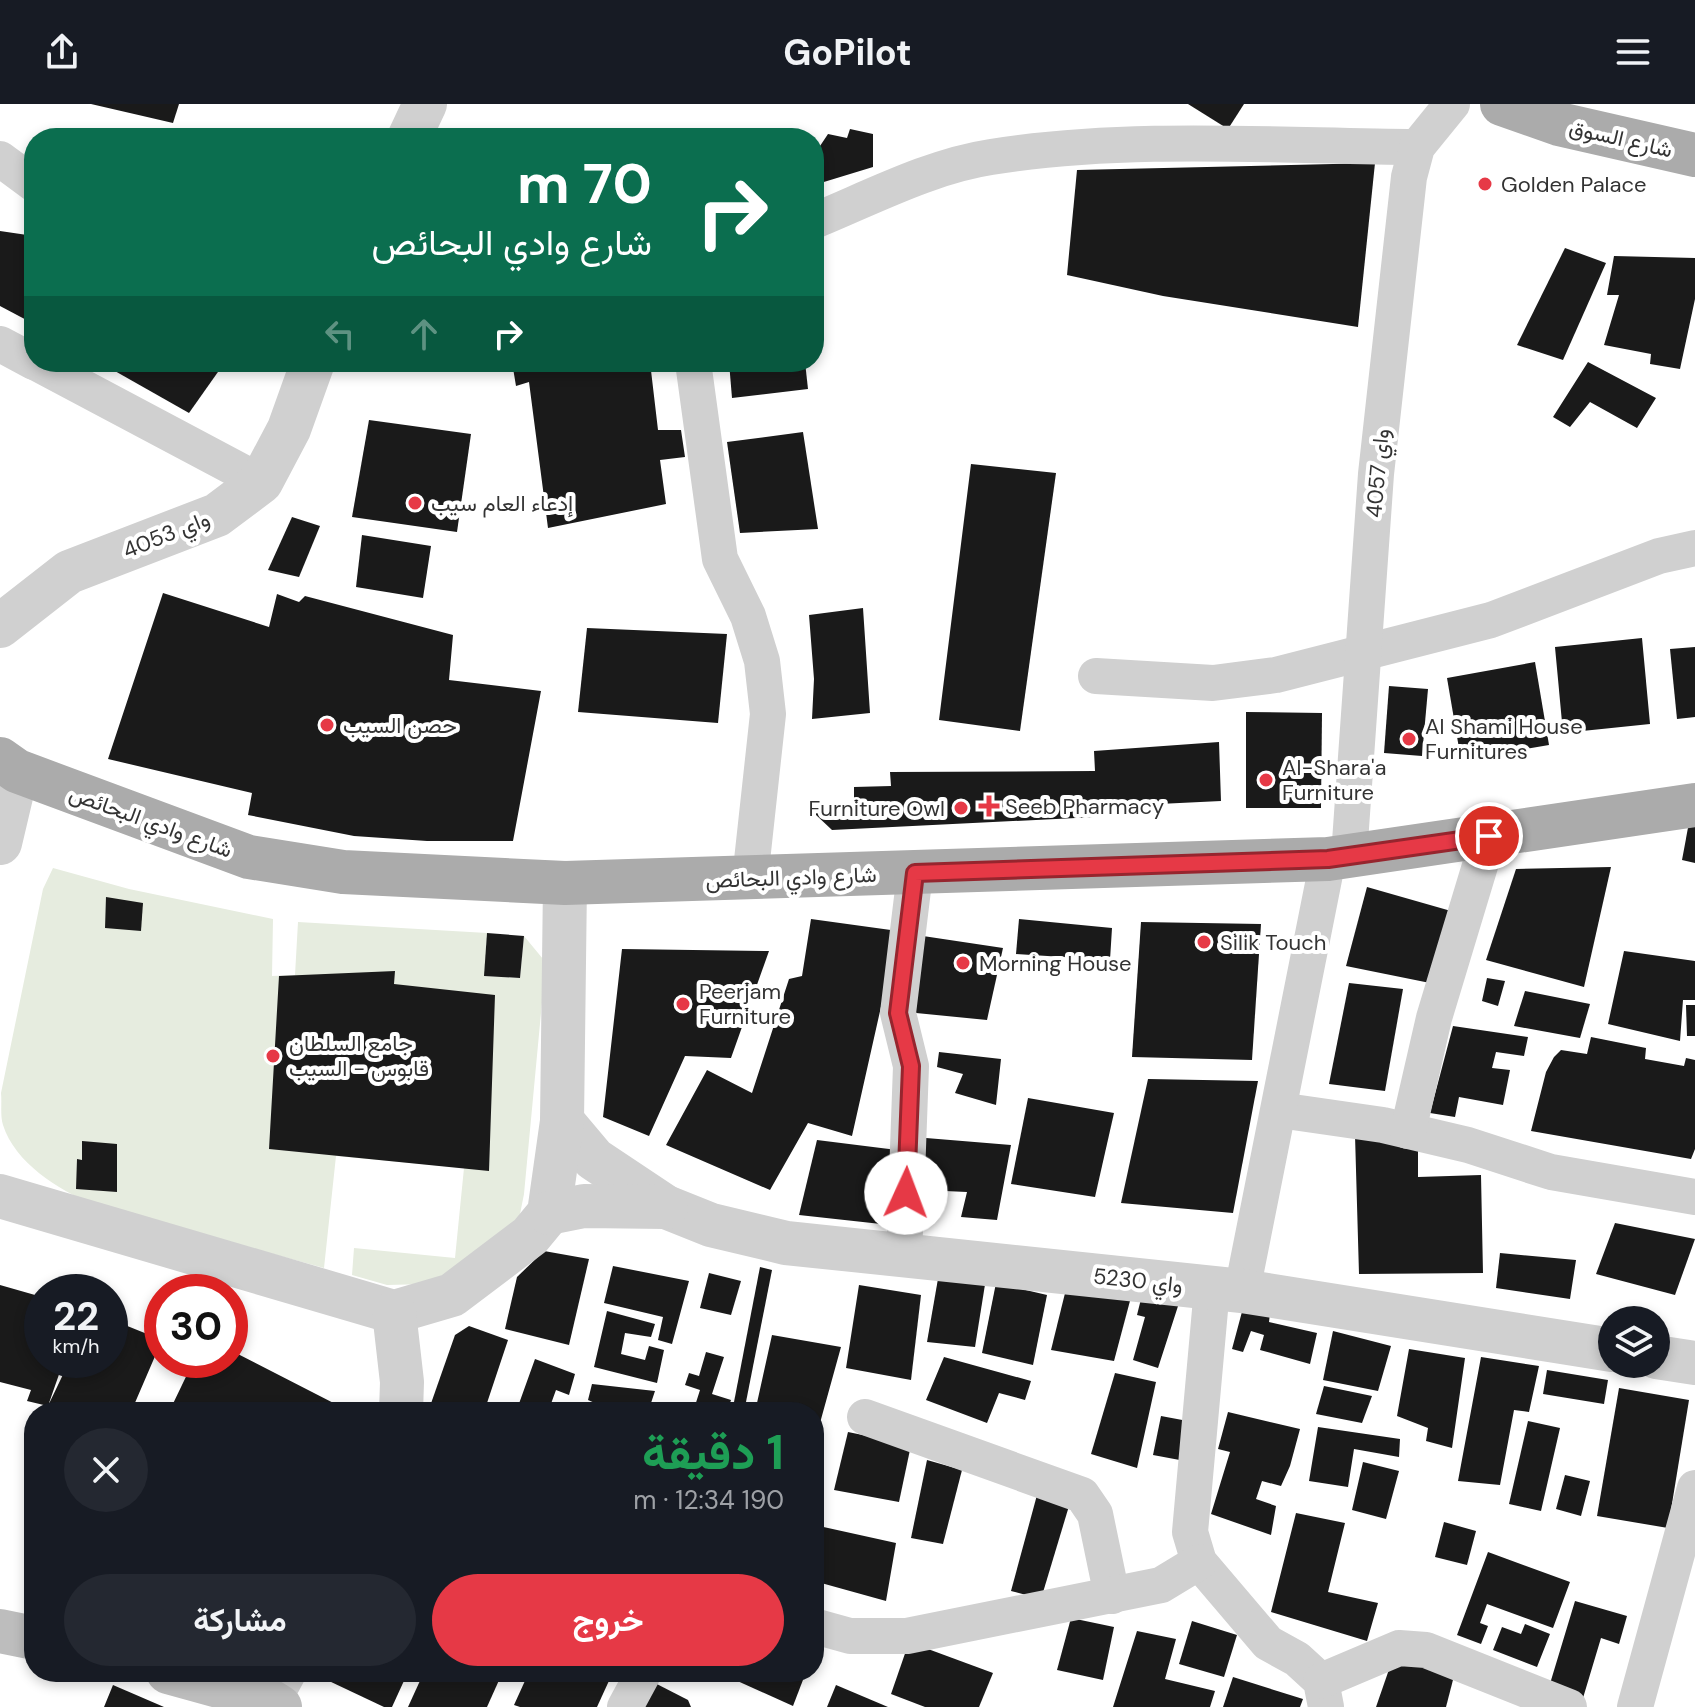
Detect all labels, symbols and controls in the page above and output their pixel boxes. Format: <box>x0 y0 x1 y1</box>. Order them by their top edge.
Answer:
text: GoPilot <box>783 29 912 76</box>
icon: share <box>40 30 84 74</box>
icon: menu <box>1611 30 1655 74</box>
street label: شارع السوق <box>1566 113 1675 164</box>
text: 70 m <box>517 147 652 220</box>
icon: right <box>680 160 784 264</box>
place label: Golden Palace <box>1501 170 1647 199</box>
marker: Golden Palace <box>1476 175 1494 193</box>
text: شارع وادي البحائص <box>372 219 652 266</box>
icon: left <box>318 312 362 356</box>
icon: ahead <box>402 312 446 356</box>
icon: right <box>486 312 530 356</box>
street label: واي 4057 <box>1359 427 1400 519</box>
place label: إدعاء العام سيب <box>431 489 573 518</box>
marker: إدعاء العام سيب <box>406 494 424 512</box>
street label: واي 4053 <box>119 504 215 569</box>
place label: حصن السيب <box>343 711 457 740</box>
place label: Al Shami House Furnitures <box>1425 712 1583 766</box>
marker: حصن السيب <box>318 716 336 734</box>
marker: Al Shami House Furnitures <box>1400 730 1418 748</box>
place label: Al-Shara'a Furniture <box>1282 753 1386 807</box>
marker: Al-Shara'a Furniture <box>1257 771 1275 789</box>
street label: شارع وادي البحائص <box>64 779 236 868</box>
place label: Seeb Pharmacy <box>1005 792 1164 821</box>
place label: Furniture Owl <box>809 794 945 823</box>
marker: Seeb Pharmacy <box>980 797 998 815</box>
marker: Furniture Owl <box>952 799 970 817</box>
pin <box>1455 802 1523 870</box>
icon: arrive <box>1467 814 1511 858</box>
street label: شارع وادي البحائص <box>705 860 877 899</box>
place label: Silik Touch <box>1220 928 1326 957</box>
marker: Silik Touch <box>1195 933 1213 951</box>
place label: Morning House <box>979 949 1132 978</box>
marker: Morning House <box>954 954 972 972</box>
place label: Peerjam Furniture <box>699 977 791 1031</box>
marker: Peerjam Furniture <box>674 995 692 1013</box>
place label: جامع السلطان قابوس - السيب <box>289 1029 429 1083</box>
marker: جامع السلطان قابوس - السيب <box>264 1047 282 1065</box>
position arrow <box>864 1151 948 1235</box>
street label: واي 5230 <box>1091 1261 1184 1304</box>
speed limit sign: 30 <box>144 1274 248 1378</box>
text: 22 <box>53 1290 99 1342</box>
map controls <box>1598 1306 1670 1378</box>
button: layers <box>1598 1306 1670 1378</box>
text: km/h <box>52 1333 100 1359</box>
text: 1 دقيقة <box>642 1421 784 1484</box>
button: close <box>64 1428 148 1512</box>
text: 190 m · 12:34 <box>633 1483 784 1517</box>
button: مشاركة <box>64 1574 416 1666</box>
button: خروج <box>432 1574 784 1666</box>

